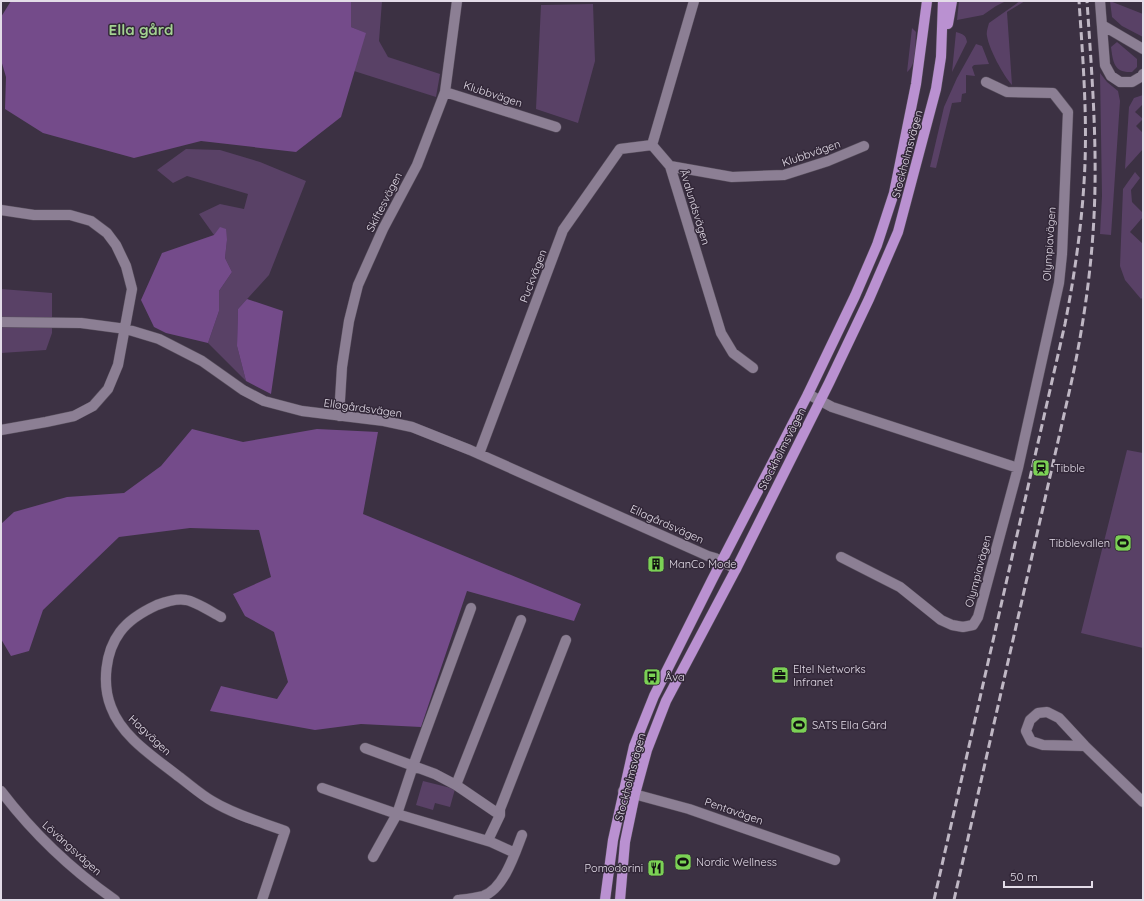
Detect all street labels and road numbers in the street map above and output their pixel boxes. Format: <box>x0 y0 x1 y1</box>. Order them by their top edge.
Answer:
street label: Klubbvägen <box>462 78 524 110</box>
street label: Stockholmsvägen <box>889 109 925 199</box>
street label: Klubbvägen <box>780 136 842 170</box>
street label: Åvalundsvägen <box>677 168 713 246</box>
street label: Skiftesvägen <box>363 170 405 234</box>
street label: Olympiavägen <box>1039 206 1059 282</box>
street label: Puckvägen <box>516 247 550 305</box>
street label: Ellagårdsvägen <box>323 396 403 420</box>
street label: Stockholmsvägen <box>755 406 809 492</box>
street label: Ellagårdsvägen <box>628 502 706 546</box>
street label: Olympiavägen <box>962 533 994 609</box>
street label: Hagvägen <box>126 712 174 758</box>
street label: Stockholmsvägen <box>612 732 648 822</box>
street label: Pentavägen <box>703 794 765 828</box>
street label: Lövängsvägen <box>40 818 104 878</box>

